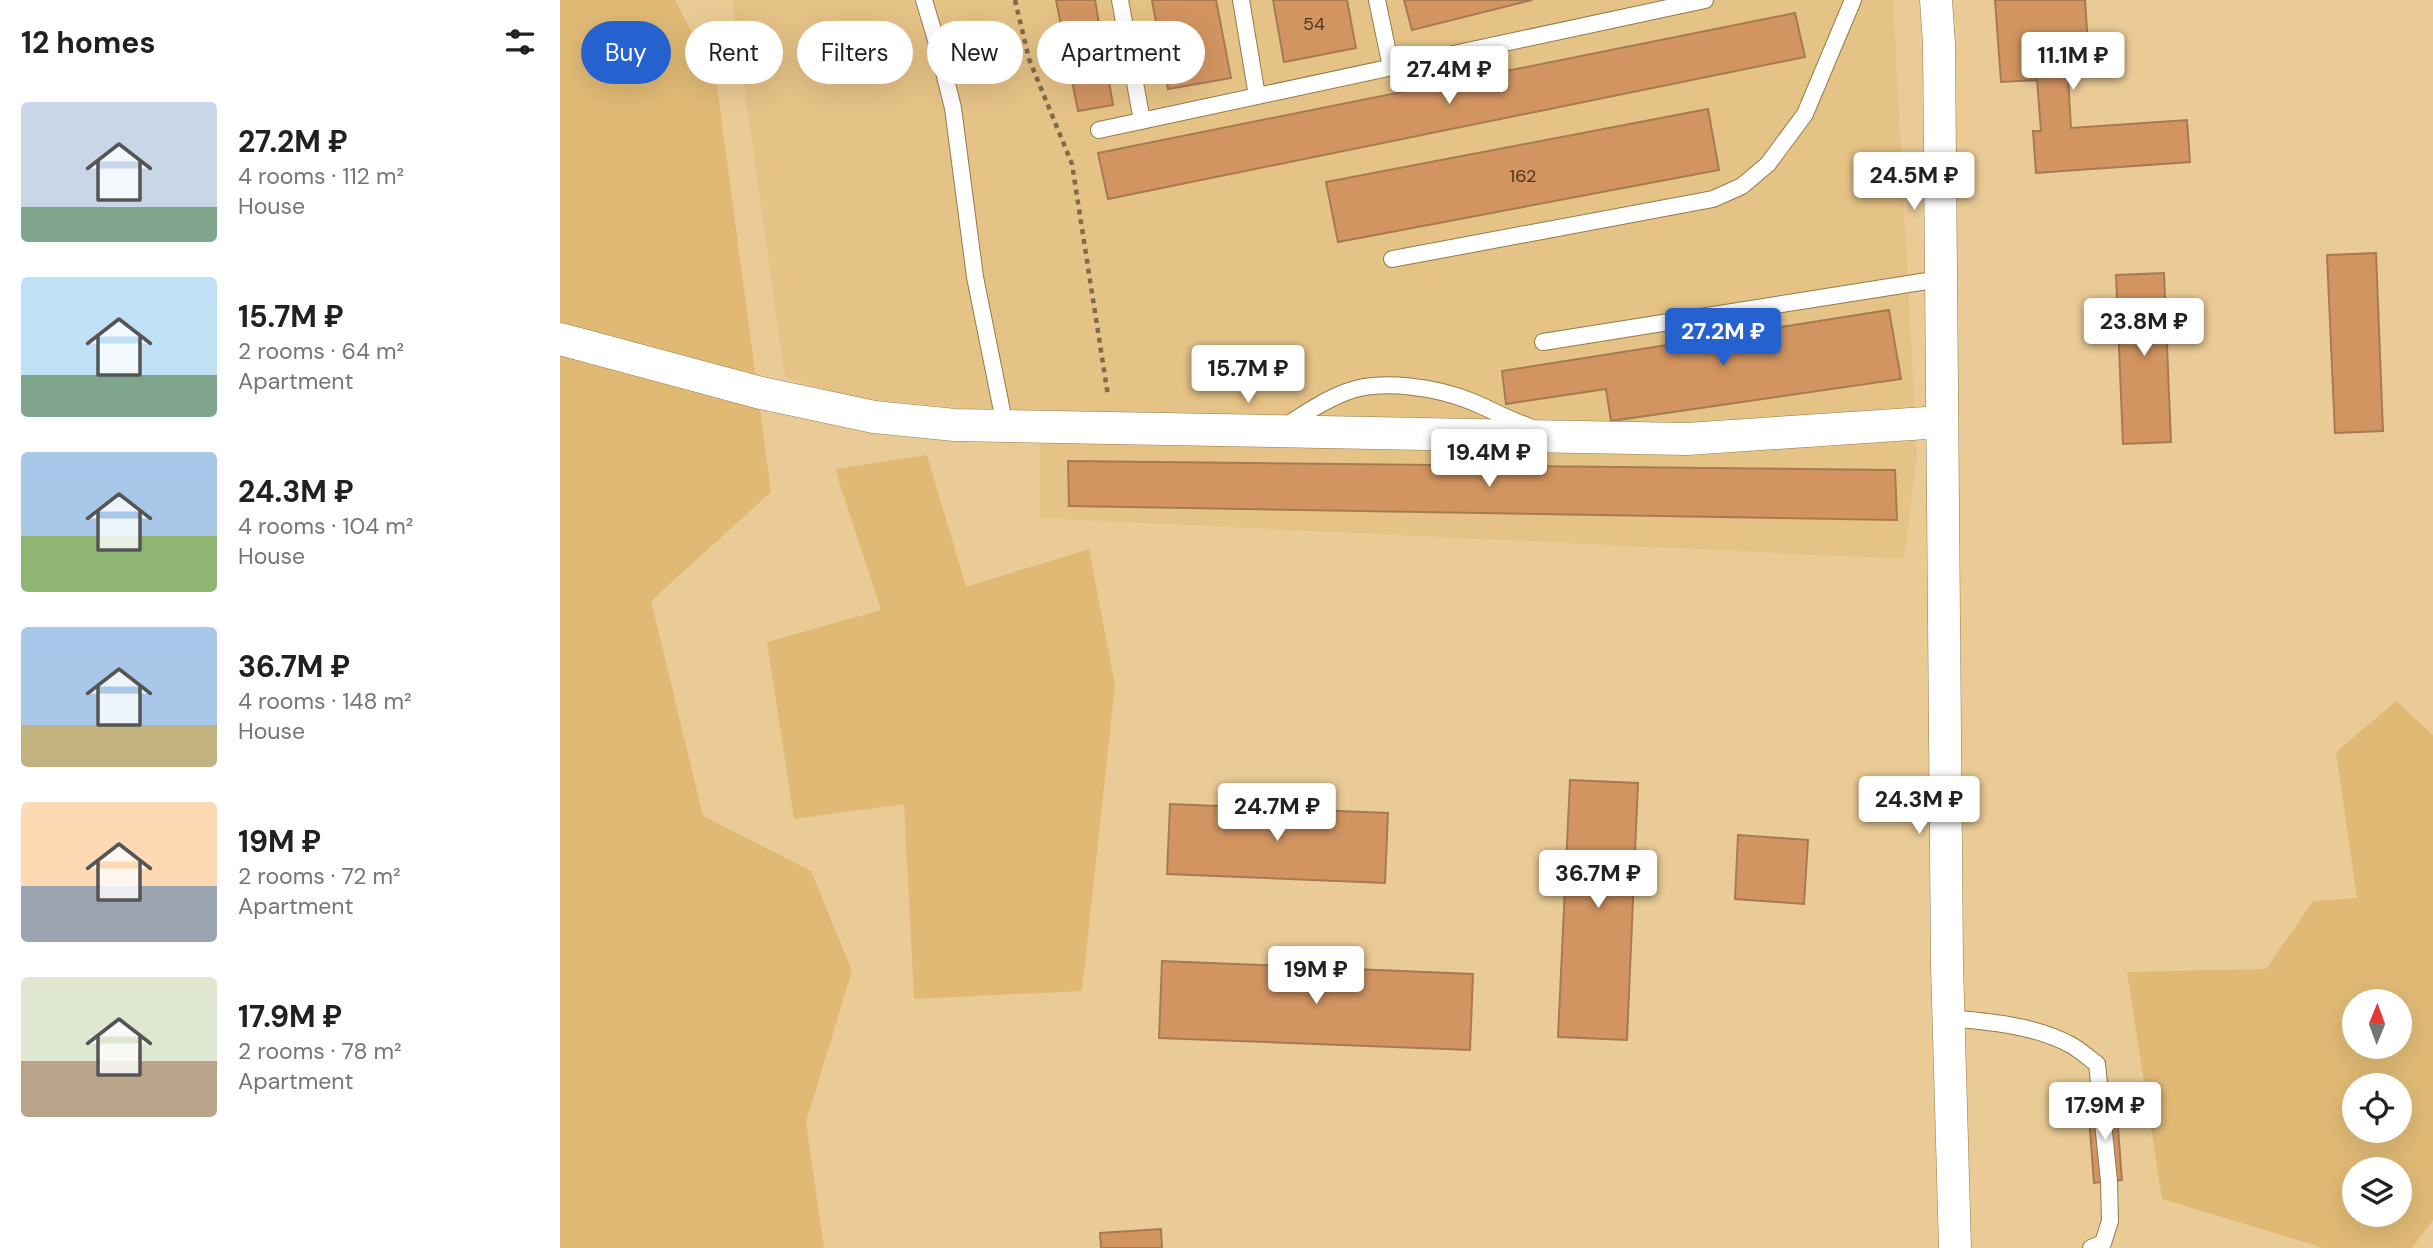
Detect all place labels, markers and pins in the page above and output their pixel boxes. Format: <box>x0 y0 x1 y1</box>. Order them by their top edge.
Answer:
pin: 11.1M ₽ <box>2008 32 2138 92</box>
pin: 27.4M ₽ <box>1384 46 1514 106</box>
pin: 24.5M ₽ <box>1849 152 1979 212</box>
pin: 23.8M ₽ <box>2079 298 2209 358</box>
pin: 27.2M ₽ <box>1658 308 1788 368</box>
pin: 15.7M ₽ <box>1183 346 1313 405</box>
pin: 19.4M ₽ <box>1424 430 1554 489</box>
pin: 24.3M ₽ <box>1854 776 1984 836</box>
pin: 24.7M ₽ <box>1212 784 1342 843</box>
pin: 36.7M ₽ <box>1533 850 1663 910</box>
pin: 19M ₽ <box>1267 946 1365 1006</box>
pin: 17.9M ₽ <box>2040 1082 2170 1142</box>

